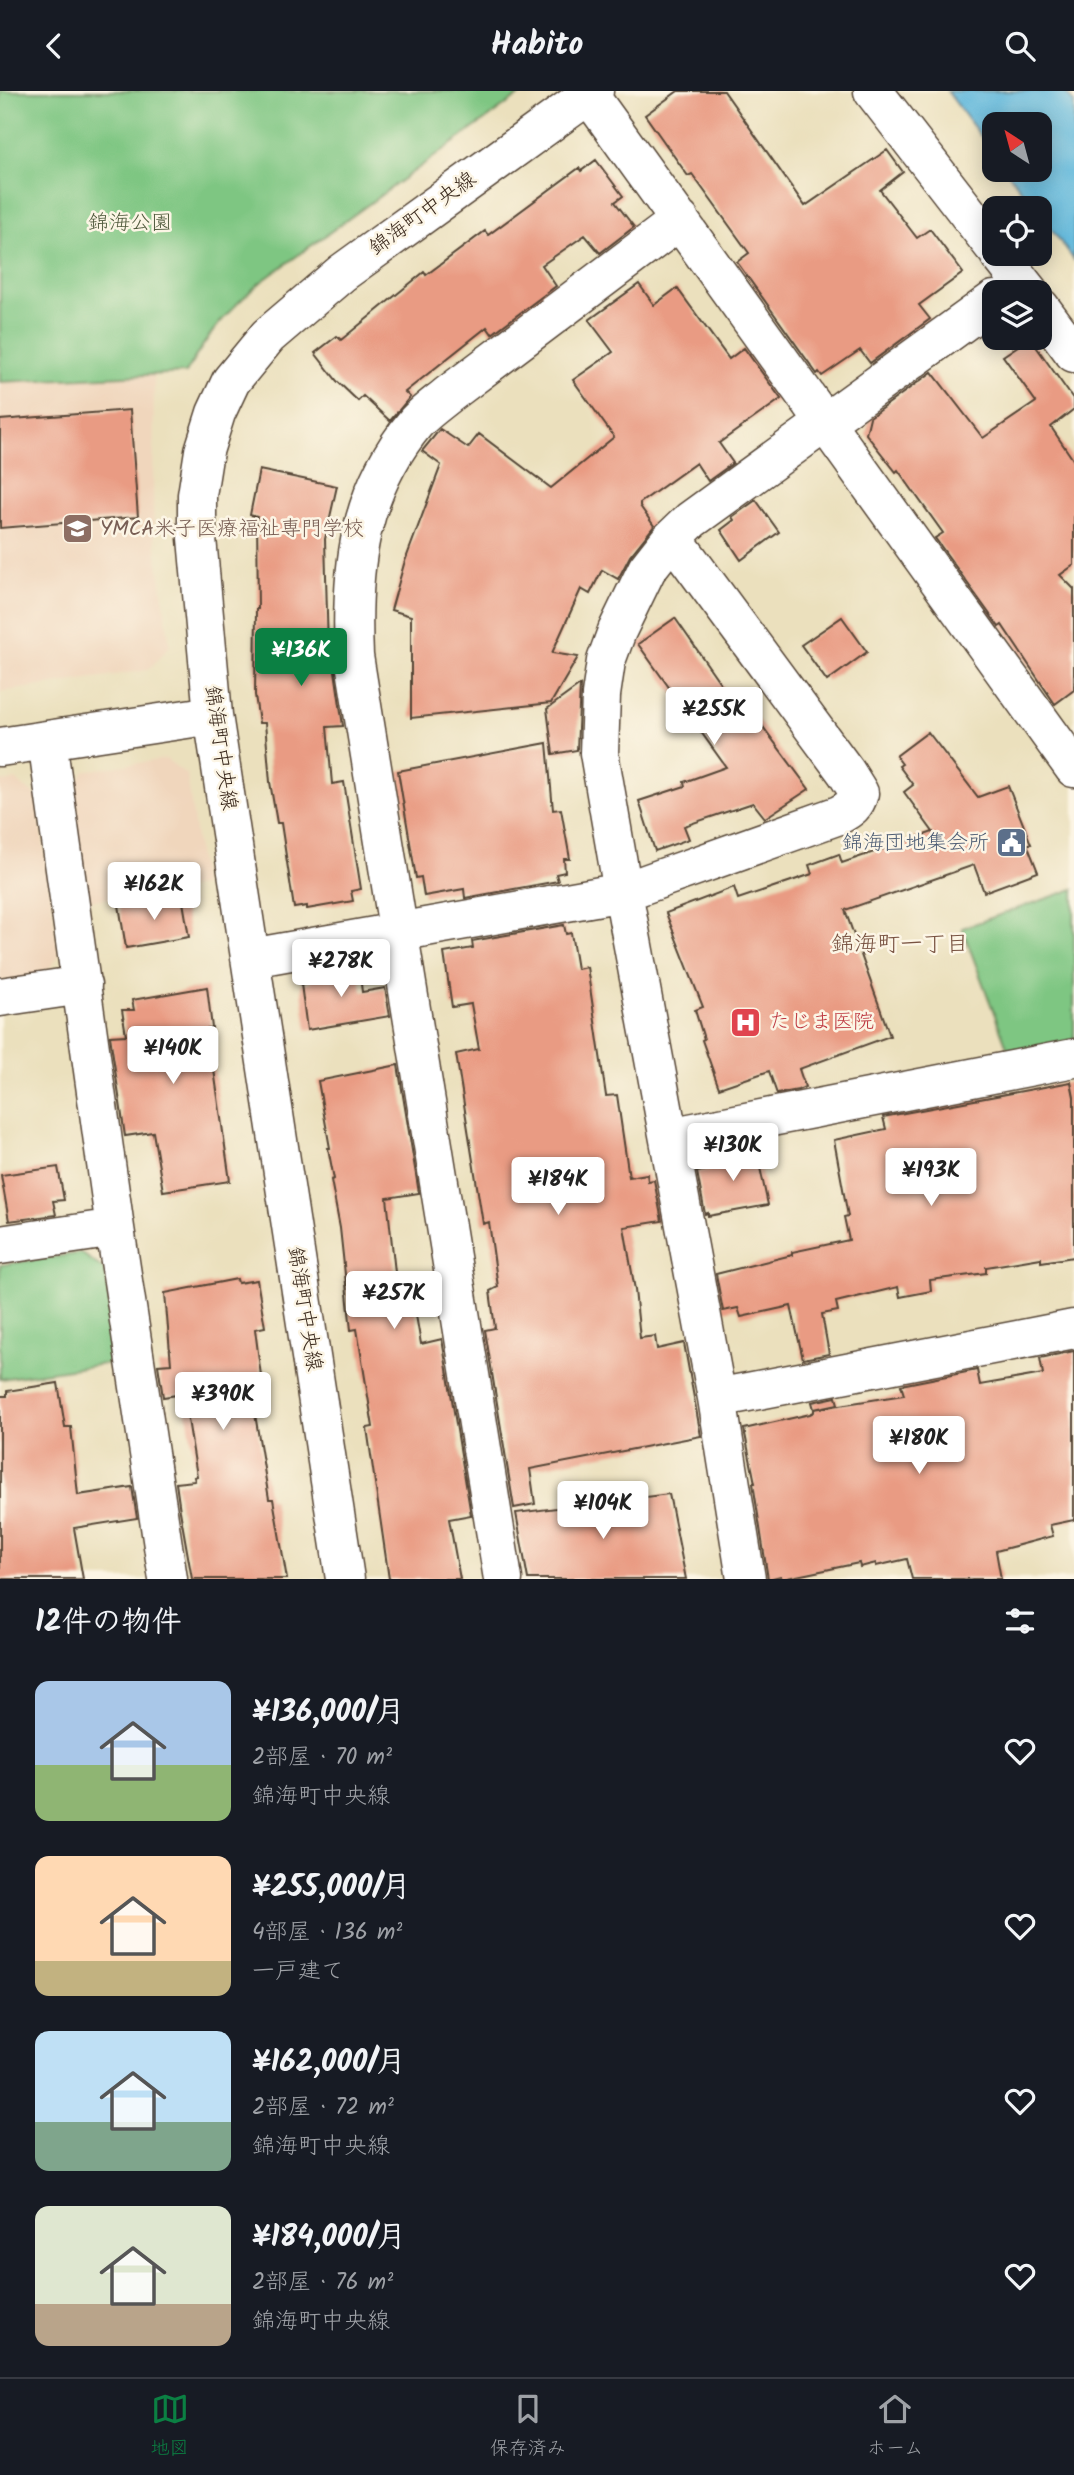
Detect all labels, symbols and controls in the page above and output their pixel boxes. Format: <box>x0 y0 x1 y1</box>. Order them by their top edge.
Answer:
text: Habito <box>491 20 583 71</box>
icon: back <box>35 27 73 65</box>
icon: search <box>1001 27 1039 65</box>
north arrow <box>982 112 1052 182</box>
map controls <box>982 112 1052 350</box>
street label: 錦海町中央線 <box>362 164 484 264</box>
button: locate <box>982 196 1052 266</box>
park label: 錦海公園 <box>88 207 172 240</box>
button: layers <box>982 280 1052 350</box>
school or university icon: YMCA米子医療福祉専門学校 <box>60 512 94 546</box>
place label: YMCA米子医療福祉専門学校 <box>100 513 364 546</box>
pin: ¥136K <box>252 629 350 688</box>
text: ¥136K <box>271 633 331 669</box>
street label: 錦海町中央線 <box>195 683 245 813</box>
pin: ¥255K <box>665 687 763 747</box>
text: ¥255K <box>682 692 746 728</box>
public building icon: 錦海団地集会所 <box>995 826 1029 860</box>
place label: 錦海団地集会所 <box>842 827 989 860</box>
pin: ¥162K <box>105 863 203 922</box>
text: ¥162K <box>124 867 184 903</box>
district label: 錦海町一丁目 <box>831 927 969 963</box>
pin: ¥278K <box>292 939 390 999</box>
text: ¥278K <box>308 944 374 980</box>
hospital icon: たじま医院 <box>729 1005 763 1039</box>
place label: たじま医院 <box>769 1006 874 1039</box>
pin: ¥140K <box>124 1027 222 1086</box>
text: ¥140K <box>143 1031 203 1067</box>
pin: ¥130K <box>684 1123 782 1183</box>
text: ¥130K <box>703 1128 763 1164</box>
pin: ¥193K <box>882 1149 980 1208</box>
text: ¥193K <box>901 1153 961 1189</box>
pin: ¥184K <box>509 1157 607 1217</box>
text: ¥184K <box>527 1162 589 1198</box>
street label: 錦海町中央線 <box>278 1244 330 1374</box>
pin: ¥257K <box>345 1271 443 1331</box>
text: ¥257K <box>362 1276 426 1312</box>
pin: ¥390K <box>174 1373 272 1432</box>
text: ¥390K <box>191 1377 255 1413</box>
pin: ¥180K <box>870 1417 968 1476</box>
text: ¥180K <box>889 1421 949 1457</box>
pin: ¥104K <box>554 1481 652 1541</box>
text: ¥104K <box>573 1486 633 1522</box>
text: 12件の物件 <box>35 1599 182 1647</box>
icon: filters <box>1001 1602 1039 1640</box>
text: ¥136,000/月 <box>252 1689 405 1737</box>
icon: home <box>91 1709 175 1793</box>
icon: heart <box>1001 1732 1039 1770</box>
text: 2部屋 · 70 m² <box>252 1740 392 1776</box>
text: 錦海町中央線 <box>252 1779 390 1815</box>
text: ¥255,000/月 <box>252 1864 411 1912</box>
icon: home <box>91 1884 175 1968</box>
icon: heart <box>1001 1907 1039 1945</box>
text: 4部屋 · 136 m² <box>252 1915 402 1951</box>
text: 一戸建て <box>252 1954 344 1990</box>
text: ¥162,000/月 <box>252 2039 406 2087</box>
icon: home <box>91 2059 175 2143</box>
icon: heart <box>1001 2082 1039 2120</box>
text: 2部屋 · 72 m² <box>252 2090 394 2126</box>
text: 錦海町中央線 <box>252 2129 390 2165</box>
text: ¥184,000/月 <box>252 2214 406 2262</box>
icon: home <box>91 2234 175 2318</box>
icon: heart <box>1001 2257 1039 2295</box>
text: 2部屋 · 76 m² <box>252 2265 393 2301</box>
text: 錦海町中央線 <box>252 2304 390 2340</box>
tab: 地図 <box>151 2390 189 2464</box>
tab: 保存済み <box>490 2390 566 2464</box>
tab: ホーム <box>867 2390 923 2464</box>

